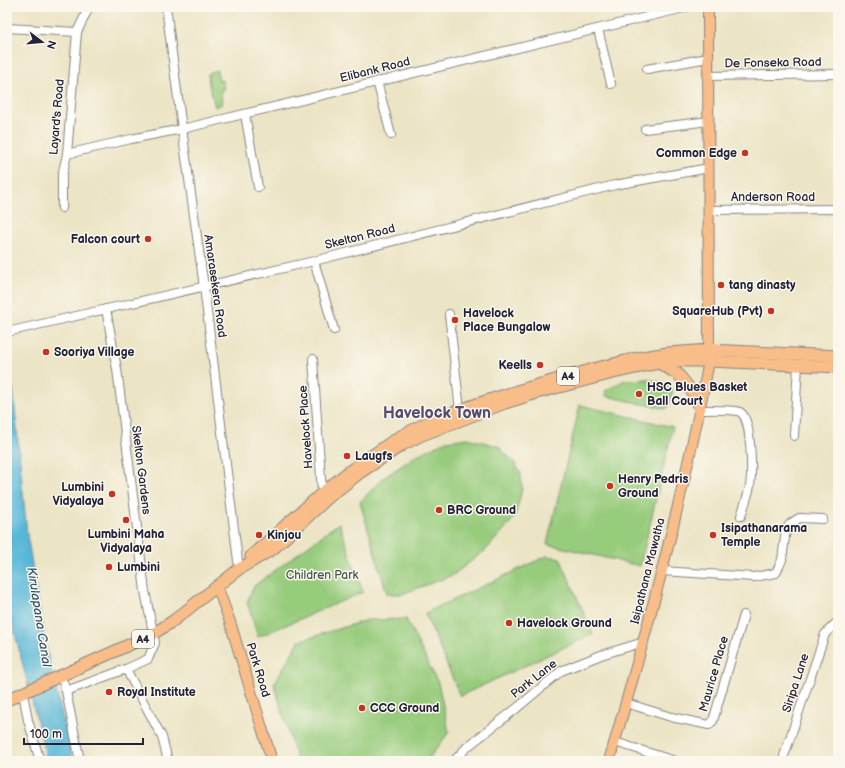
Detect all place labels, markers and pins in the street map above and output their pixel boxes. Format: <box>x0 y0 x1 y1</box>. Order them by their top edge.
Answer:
place label: Common Edge <box>656 146 737 161</box>
marker: Common Edge <box>740 148 750 158</box>
place label: Falcon court <box>71 232 140 247</box>
marker: Falcon court <box>143 234 153 244</box>
place label: tang dinasty <box>728 278 796 293</box>
marker: tang dinasty <box>716 280 726 290</box>
place label: SquareHub (Pvt) <box>672 304 763 319</box>
place label: Havelock Place Bungalow <box>463 306 551 335</box>
marker: SquareHub (Pvt) <box>766 306 776 316</box>
marker: Havelock Place Bungalow <box>450 315 460 325</box>
place label: Sooriya Village <box>54 345 134 360</box>
marker: Sooriya Village <box>41 347 51 357</box>
place label: Keells <box>499 358 532 373</box>
marker: Keells <box>535 360 545 370</box>
place label: HSC Blues Basket Ball Court <box>647 380 747 409</box>
marker: HSC Blues Basket Ball Court <box>634 389 644 399</box>
place label: Laugfs <box>355 449 392 464</box>
marker: Laugfs <box>342 451 352 461</box>
place label: Henry Pedris Ground <box>618 472 688 501</box>
place label: Lumbini Vidyalaya <box>52 480 104 509</box>
marker: Henry Pedris Ground <box>605 481 615 491</box>
marker: Lumbini Vidyalaya <box>107 489 117 499</box>
place label: BRC Ground <box>447 503 516 518</box>
marker: BRC Ground <box>434 505 444 515</box>
marker: Lumbini Maha Vidyalaya <box>121 515 131 525</box>
place label: Isipathanarama Temple <box>721 521 807 550</box>
place label: Lumbini Maha Vidyalaya <box>88 527 164 556</box>
place label: Kinjou <box>267 528 301 543</box>
marker: Kinjou <box>254 530 264 540</box>
marker: Isipathanarama Temple <box>708 530 718 540</box>
place label: Lumbini <box>117 560 160 575</box>
marker: Lumbini <box>104 562 114 572</box>
place label: Havelock Ground <box>517 616 612 631</box>
marker: Havelock Ground <box>504 618 514 628</box>
place label: Royal Institute <box>117 685 196 700</box>
marker: Royal Institute <box>104 687 114 697</box>
place label: CCC Ground <box>370 701 439 716</box>
marker: CCC Ground <box>357 703 367 713</box>

